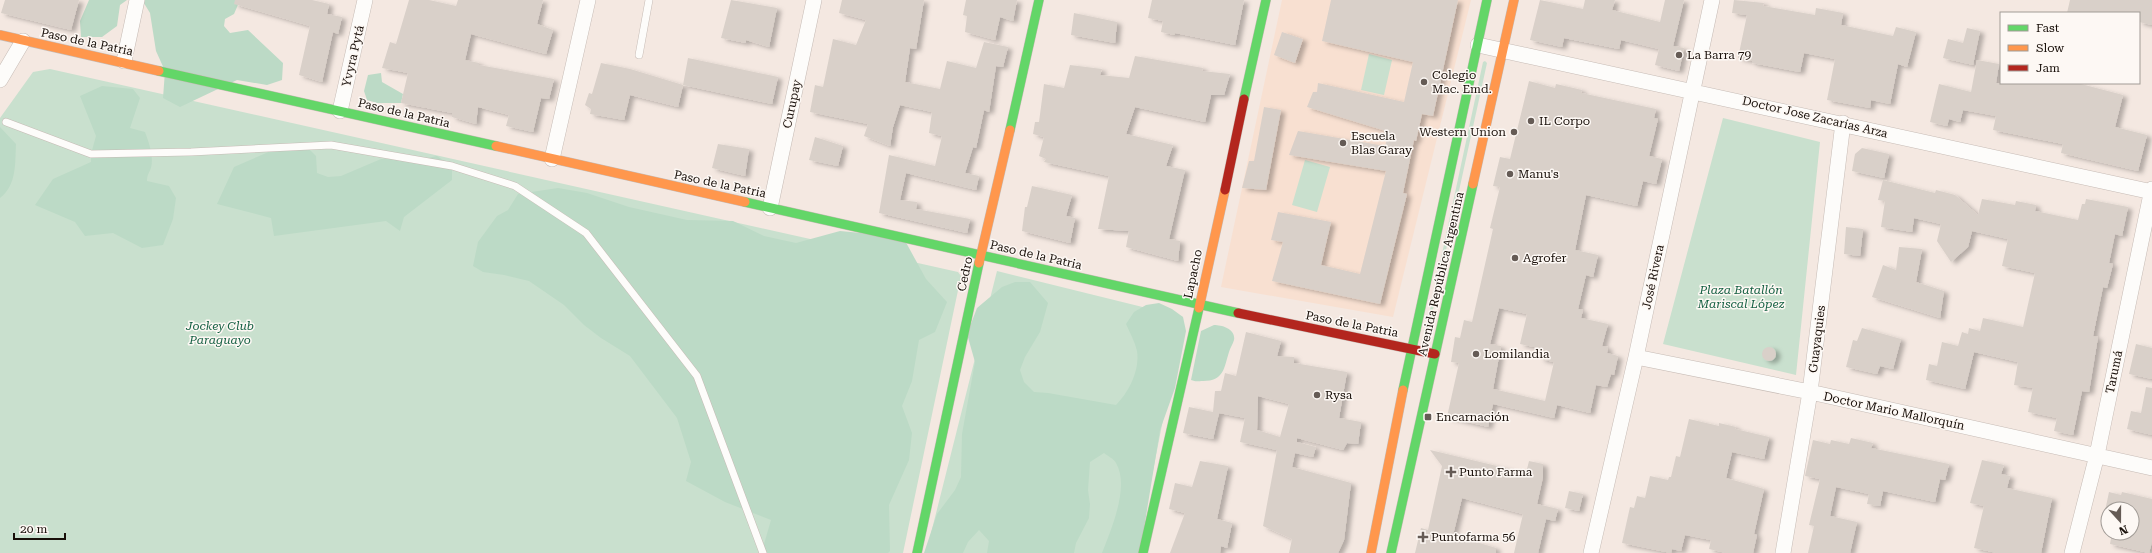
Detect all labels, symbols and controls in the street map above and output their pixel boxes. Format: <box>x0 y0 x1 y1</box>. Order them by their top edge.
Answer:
legend <box>2000 12 2140 84</box>
text: Fast <box>2036 21 2060 35</box>
street label: Yvyra Pytá <box>339 23 367 88</box>
street label: Paso de la Patria <box>40 25 135 59</box>
text: Slow <box>2036 41 2064 55</box>
place label: La Barra 79 <box>1687 48 1752 62</box>
marker: La Barra 79 <box>1674 50 1684 60</box>
text: Jam <box>2036 61 2060 75</box>
place label: Colegio Mac. Emd. <box>1432 68 1492 96</box>
street label: Curupay <box>780 77 804 130</box>
marker: Colegio Mac. Emd. <box>1419 77 1429 87</box>
street label: Doctor Jose Zacarías Arza <box>1741 93 1890 141</box>
street label: Paso de la Patria <box>357 96 452 131</box>
place label: IL Corpo <box>1539 114 1590 128</box>
marker: IL Corpo <box>1526 116 1536 126</box>
place label: Western Union <box>1419 125 1506 139</box>
marker: Western Union <box>1509 127 1519 137</box>
place label: Escuela Blas Garay <box>1351 129 1413 157</box>
marker: Escuela Blas Garay <box>1338 138 1348 148</box>
street label: Paso de la Patria <box>673 167 768 201</box>
place label: Manu's <box>1518 167 1559 181</box>
marker: Manu's <box>1505 169 1515 179</box>
street label: Avenida República Argentina <box>1415 190 1467 358</box>
street label: Paso de la Patria <box>989 238 1084 273</box>
street label: José Rivera <box>1639 243 1667 311</box>
street label: Lapacho <box>1181 248 1205 300</box>
place label: Agrofer <box>1523 251 1567 265</box>
marker: Agrofer <box>1510 253 1520 263</box>
street label: Cedro <box>954 255 976 293</box>
park label: Plaza Batallón Mariscal López <box>1697 283 1784 311</box>
street label: Guayaquies <box>1806 304 1828 374</box>
street label: Paso de la Patria <box>1305 308 1400 340</box>
park label: Jockey Club Paraguayo <box>185 319 254 347</box>
place label: Lomilandia <box>1484 347 1550 361</box>
marker: Lomilandia <box>1471 349 1481 359</box>
street label: Tarumá <box>2103 349 2125 395</box>
place label: Rysa <box>1325 388 1353 402</box>
street label: Doctor Mario Mallorquín <box>1822 389 1966 433</box>
marker: Rysa <box>1312 390 1322 400</box>
place label: Encarnación <box>1436 410 1510 424</box>
marker: Encarnación <box>1423 412 1433 422</box>
place label: Punto Farma <box>1459 465 1533 479</box>
marker: Punto Farma <box>1446 467 1456 477</box>
north arrow <box>2100 501 2140 541</box>
scale bar <box>14 515 65 541</box>
text: 20 m <box>20 522 47 536</box>
text: N <box>2117 522 2130 538</box>
place label: Puntofarma 56 <box>1431 530 1516 544</box>
marker: Puntofarma 56 <box>1418 532 1428 542</box>

